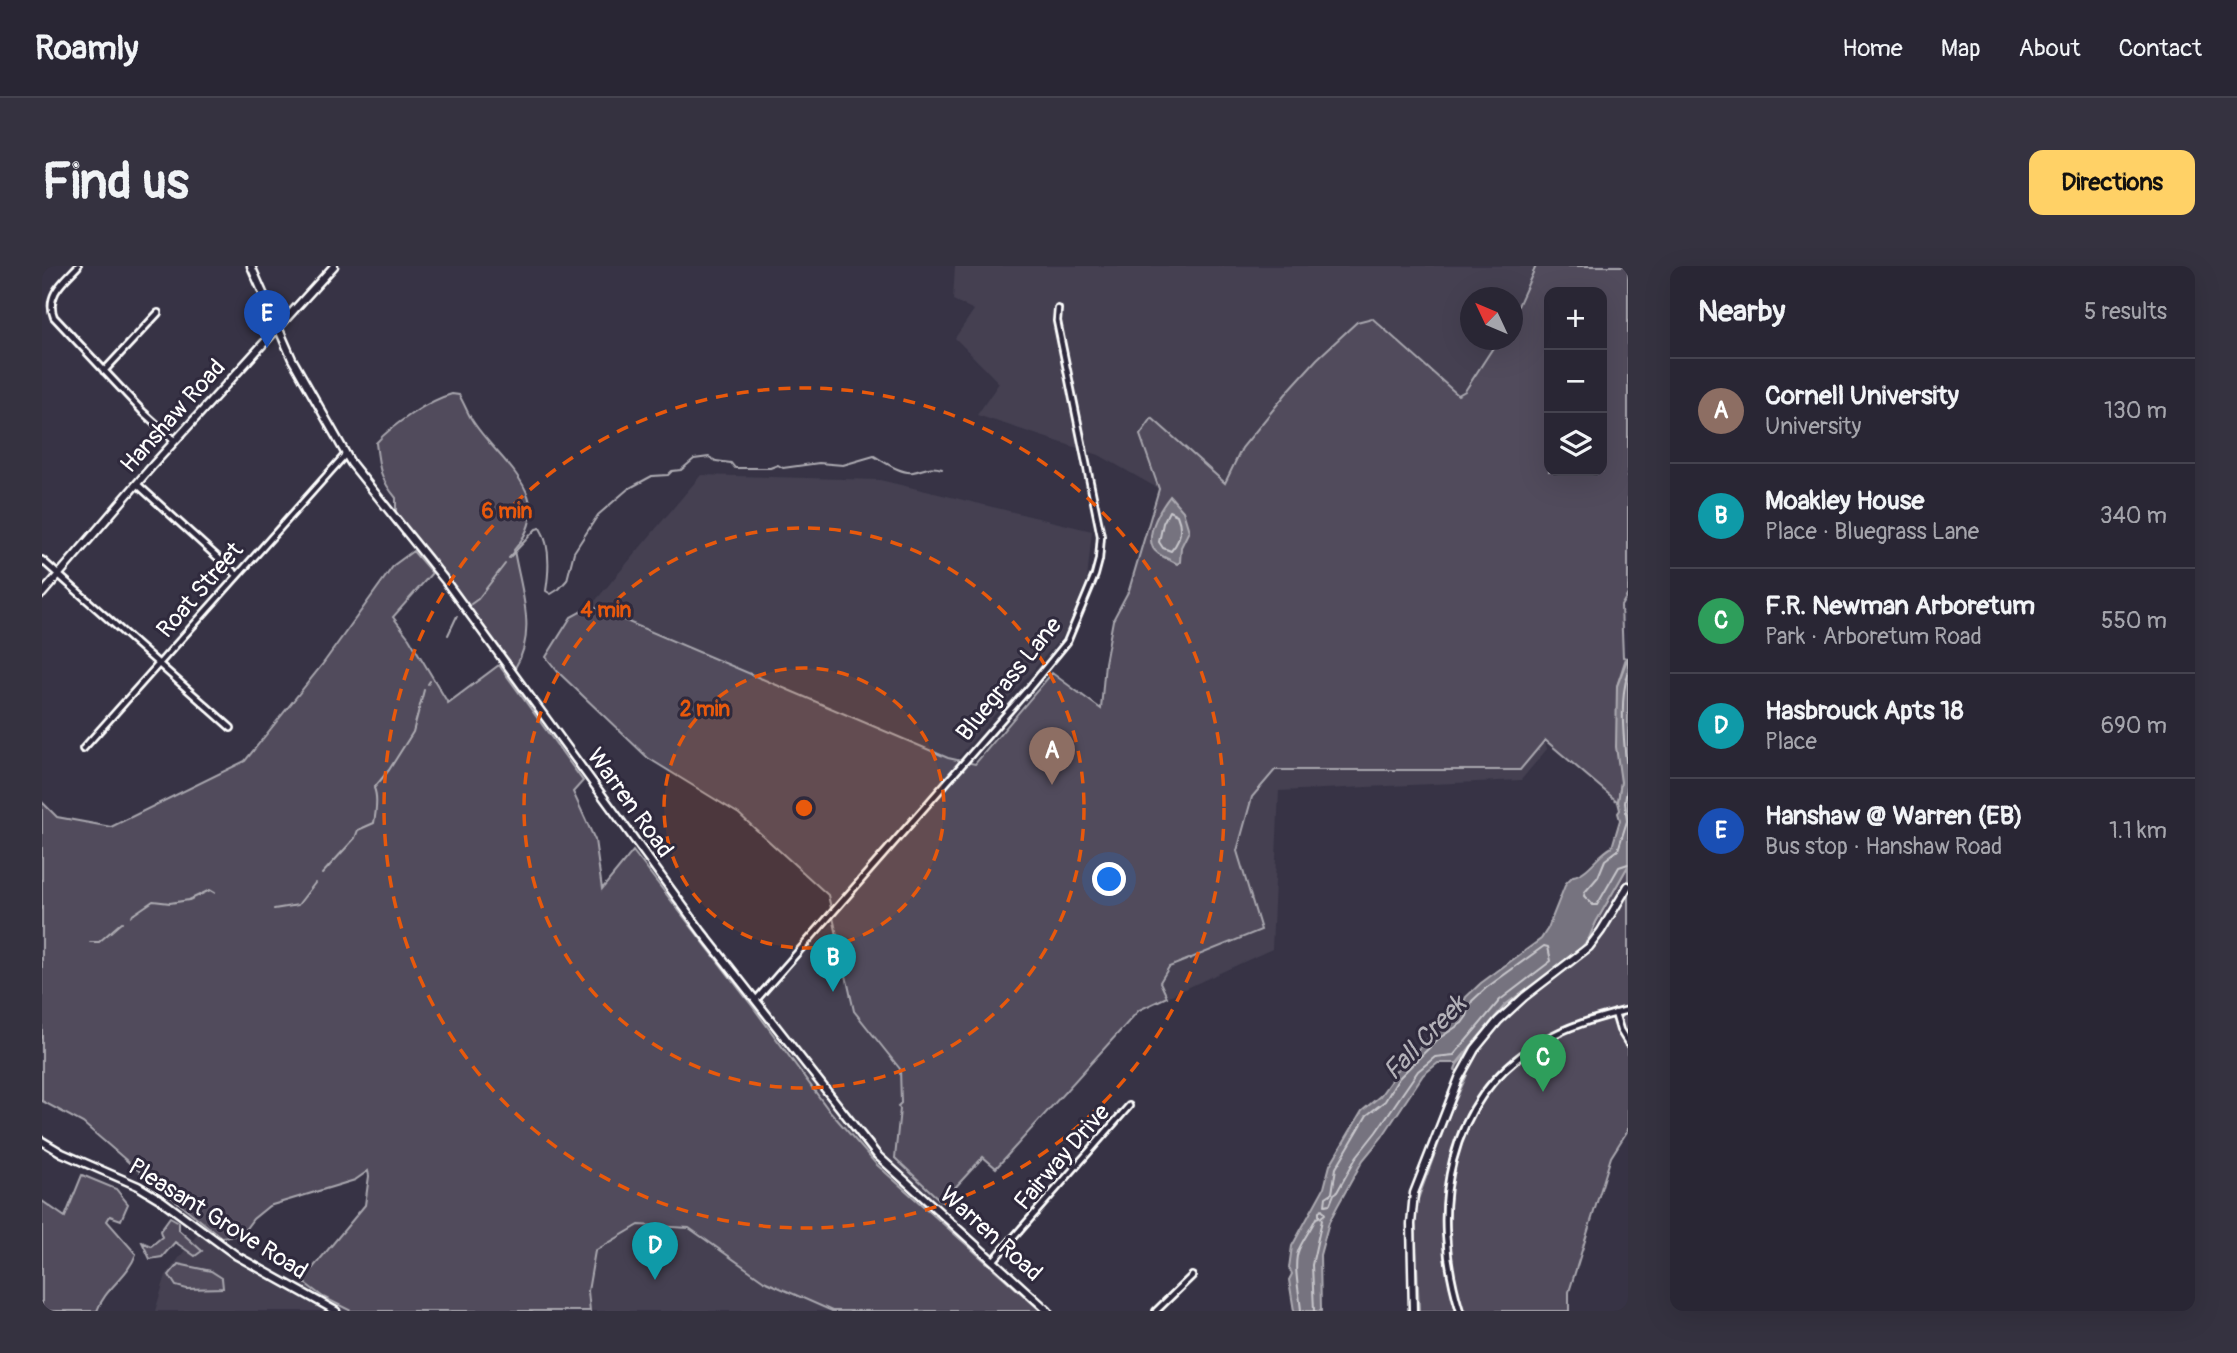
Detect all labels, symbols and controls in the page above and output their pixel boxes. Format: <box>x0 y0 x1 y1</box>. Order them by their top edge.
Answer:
text: Roamly <box>35 28 138 69</box>
text: Home <box>1842 34 1903 63</box>
text: Map <box>1941 34 1981 63</box>
text: About <box>2019 34 2081 63</box>
text: Contact <box>2119 34 2202 63</box>
button: Directions <box>2029 150 2195 215</box>
text: Find us <box>42 152 189 213</box>
north arrow <box>1460 287 1523 350</box>
map controls <box>1544 287 1607 476</box>
button: + <box>1544 287 1607 350</box>
pin: E <box>244 290 290 348</box>
text: Nearby <box>1698 293 1785 330</box>
text: 5 results <box>2084 297 2167 326</box>
button: − <box>1544 350 1607 413</box>
street label: Hanshaw Road <box>114 353 232 479</box>
text: Cornell University <box>1765 380 1959 412</box>
text: A <box>1714 396 1728 425</box>
text: 130 m <box>2104 396 2167 425</box>
text: University <box>1765 412 1861 441</box>
button: layers <box>1544 413 1607 476</box>
text: Moakley House <box>1765 485 1924 517</box>
text: 6 min <box>482 498 533 525</box>
text: B <box>1714 501 1728 530</box>
text: 340 m <box>2100 501 2167 530</box>
text: Place · Bluegrass Lane <box>1765 517 1979 546</box>
street label: Roat Street <box>151 536 250 644</box>
text: F.R. Newman Arboretum <box>1765 590 2035 622</box>
text: 4 min <box>581 597 632 624</box>
text: C <box>1714 606 1728 635</box>
text: 550 m <box>2101 606 2167 635</box>
street label: Bluegrass Lane <box>950 611 1068 747</box>
text: Park · Arboretum Road <box>1765 622 1982 651</box>
text: Hasbrouck Apts 18 <box>1765 695 1964 727</box>
text: 2 min <box>680 696 730 723</box>
text: D <box>1714 711 1728 740</box>
text: 690 m <box>2101 711 2167 740</box>
pin: A <box>1029 727 1075 785</box>
text: Place <box>1765 727 1817 756</box>
street label: Warren Road <box>581 743 679 863</box>
centre of rings <box>792 796 816 820</box>
text: Hanshaw @ Warren (EB) <box>1765 800 2023 832</box>
text: E <box>1715 816 1727 845</box>
text: 1.1 km <box>2109 816 2167 845</box>
text: Bus stop · Hanshaw Road <box>1765 832 2002 861</box>
your location <box>1092 862 1126 896</box>
pin: B <box>810 934 856 992</box>
water label: Fall Creek <box>1377 987 1475 1087</box>
pin: C <box>1520 1034 1566 1092</box>
street label: Fairway Drive <box>1008 1098 1116 1216</box>
street label: Pleasant Grove Road <box>123 1152 313 1286</box>
street label: Warren Road <box>934 1180 1048 1288</box>
pin: D <box>632 1222 678 1280</box>

